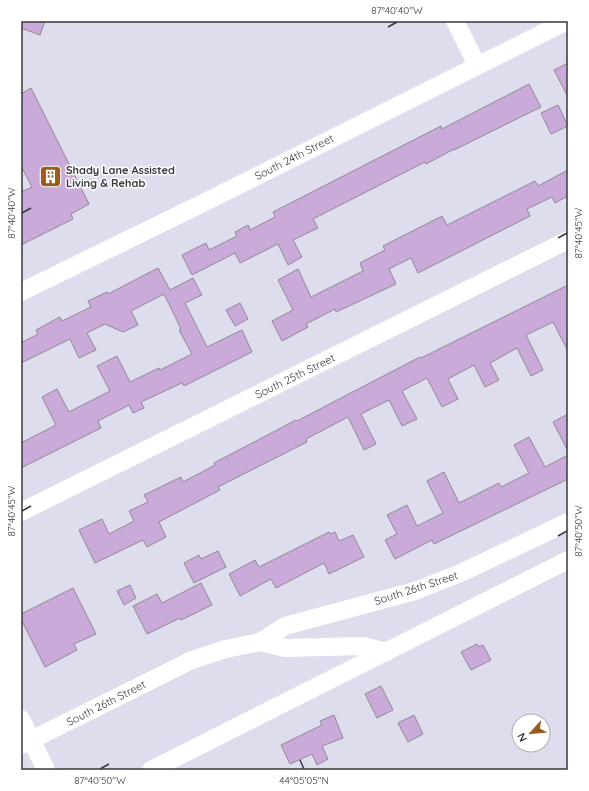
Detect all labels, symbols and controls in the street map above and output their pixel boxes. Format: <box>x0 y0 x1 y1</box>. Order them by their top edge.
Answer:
text: 87°40'40"W <box>371 4 423 17</box>
street label: South 24th Street <box>252 131 336 183</box>
building icon: Shady Lane Assisted Living & Rehab <box>38 163 64 189</box>
place label: Shady Lane Assisted Living & Rehab <box>66 163 175 190</box>
text: 87°40'40"W <box>5 187 18 239</box>
text: 87°40'45"W <box>572 207 585 259</box>
street label: South 25th Street <box>253 350 337 401</box>
text: 87°40'45"W <box>5 485 18 537</box>
text: 87°40'50"W <box>572 505 585 557</box>
street label: South 26th Street <box>372 568 460 608</box>
street label: South 26th Street <box>64 677 148 729</box>
north arrow <box>511 713 551 753</box>
text: N <box>514 731 530 744</box>
text: 87°40'50"W <box>74 774 126 787</box>
text: 44°05'05"N <box>279 774 329 787</box>

